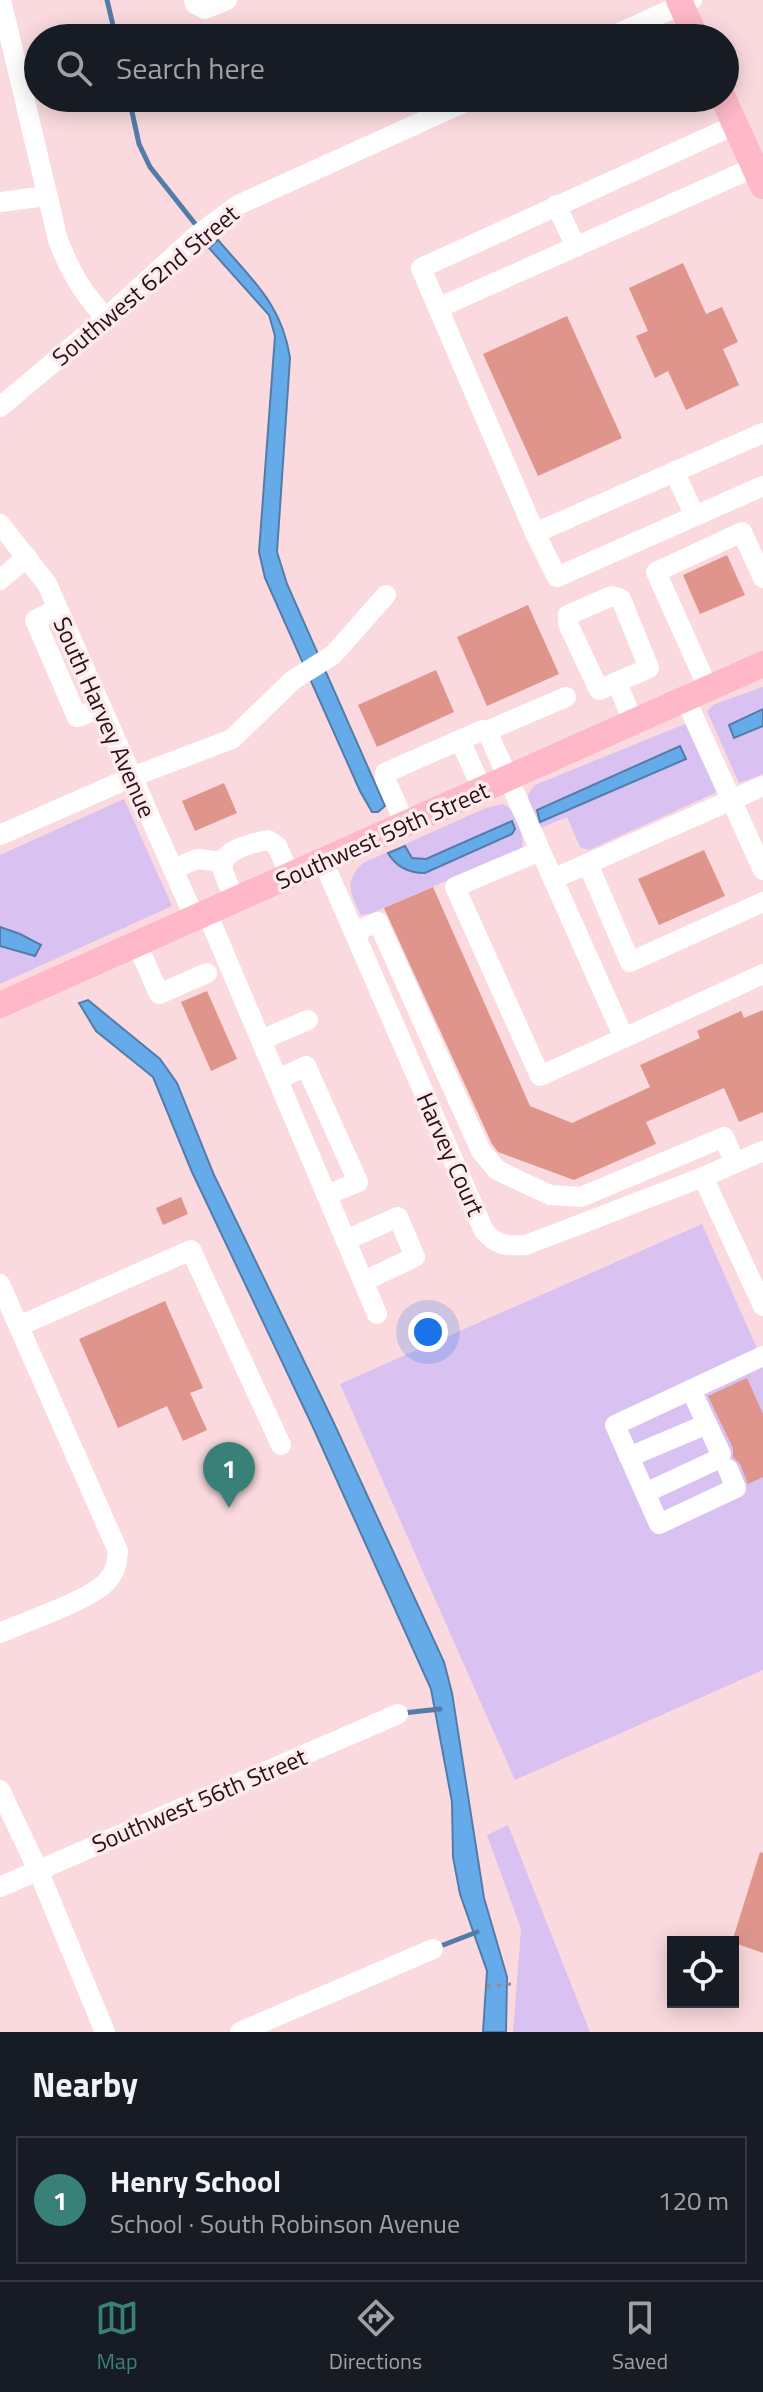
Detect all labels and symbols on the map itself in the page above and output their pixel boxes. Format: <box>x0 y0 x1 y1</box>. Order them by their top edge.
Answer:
street label: Southwest 62nd Street <box>44 196 247 374</box>
street label: South Harvey Avenue <box>44 611 166 823</box>
street label: Southwest 59th Street <box>270 772 495 898</box>
street label: Harvey Court <box>408 1087 494 1222</box>
your location <box>408 1312 448 1352</box>
pin: 1 <box>203 1442 255 1508</box>
street label: Southwest 56th Street <box>86 1738 312 1862</box>

